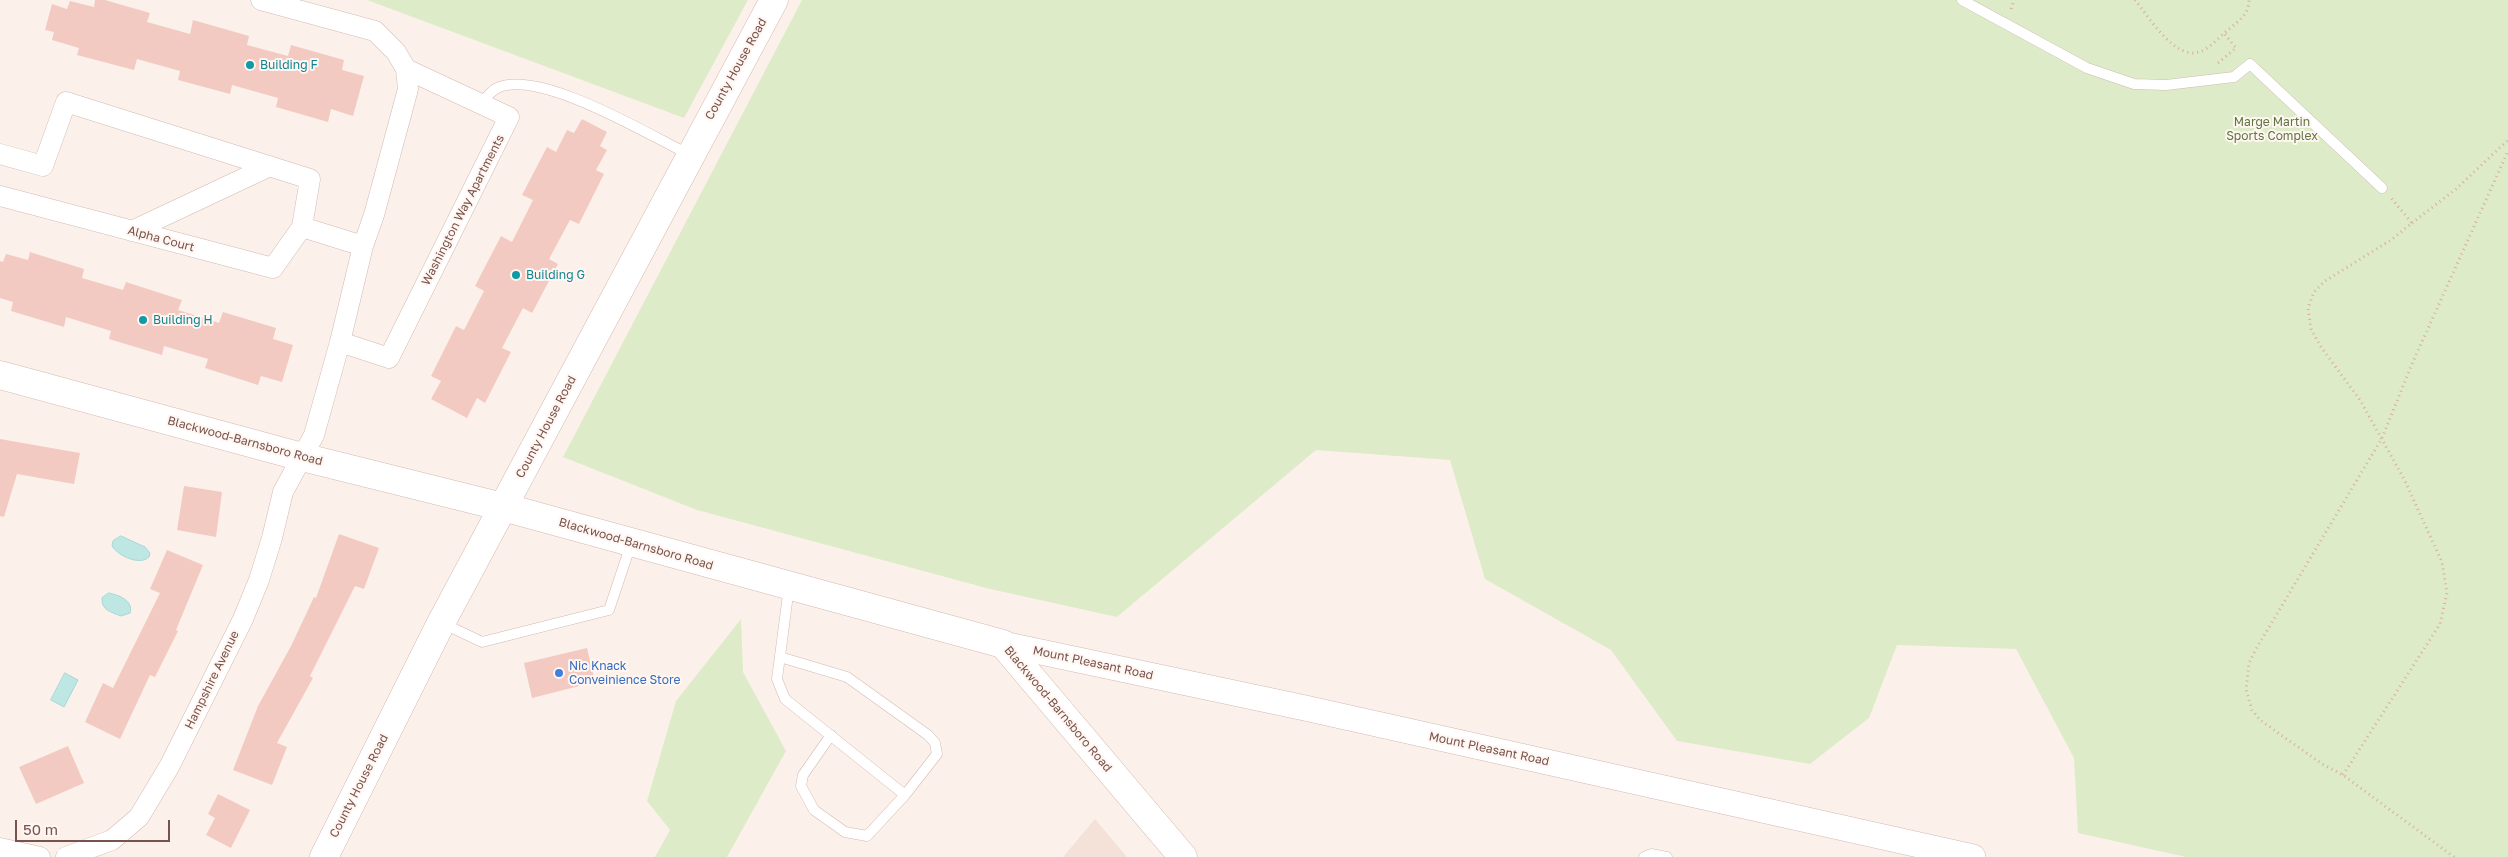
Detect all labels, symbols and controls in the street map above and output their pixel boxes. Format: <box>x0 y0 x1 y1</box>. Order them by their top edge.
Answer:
street label: County House Road <box>702 16 770 122</box>
place label: Building F <box>260 58 318 72</box>
marker: Building F <box>244 59 256 71</box>
park label: Marge Martin Sports Complex <box>2226 115 2318 143</box>
street label: Washington Way Apartments <box>419 132 507 288</box>
street label: Alpha Court <box>126 223 196 255</box>
place label: Building G <box>526 268 585 282</box>
marker: Building G <box>510 269 522 281</box>
place label: Building H <box>153 313 213 327</box>
marker: Building H <box>137 314 149 326</box>
street label: County House Road <box>513 373 579 481</box>
street label: Blackwood-Barnsboro Road <box>166 413 324 469</box>
street label: Blackwood-Barnsboro Road <box>557 515 715 573</box>
street label: Hampshire Avenue <box>182 628 242 732</box>
street label: Blackwood-Barnsboro Road <box>1001 643 1115 775</box>
street label: Mount Pleasant Road <box>1031 643 1155 683</box>
place label: Nic Knack Conveinience Store <box>569 659 681 687</box>
marker: Nic Knack Conveinience Store <box>553 667 565 679</box>
street label: Mount Pleasant Road <box>1427 729 1551 769</box>
street label: County House Road <box>327 732 391 840</box>
scale bar <box>18 810 172 842</box>
text: 50 m <box>23 820 58 838</box>

